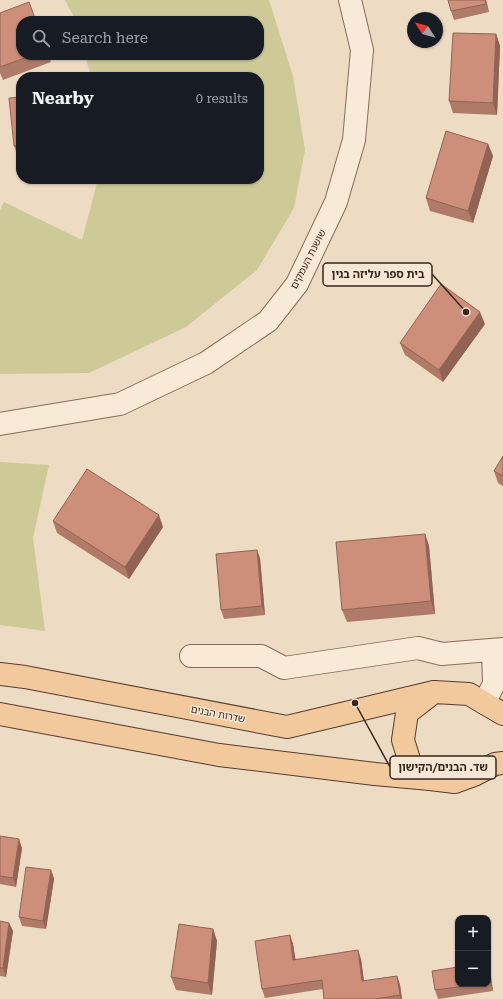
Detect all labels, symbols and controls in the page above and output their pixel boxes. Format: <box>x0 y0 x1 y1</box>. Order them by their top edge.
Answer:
north arrow <box>407 12 443 48</box>
search box <box>16 16 264 60</box>
icon: search <box>30 27 52 49</box>
text: Search here <box>62 29 148 47</box>
text: Nearby <box>32 88 94 108</box>
text: 0 results <box>196 91 248 106</box>
street label: שושנת העמקים <box>288 227 328 291</box>
callout: בית ספר עליזה בגין <box>323 263 432 286</box>
text: בית ספר עליזה בגין <box>332 268 425 281</box>
street label: שדרות הבנים <box>190 703 246 725</box>
callout: שד. הבנים/הקישון <box>390 756 496 779</box>
text: שד. הבנים/הקישון <box>398 761 488 774</box>
map controls <box>455 915 491 987</box>
button: + <box>455 915 491 951</box>
button: − <box>455 951 491 987</box>

